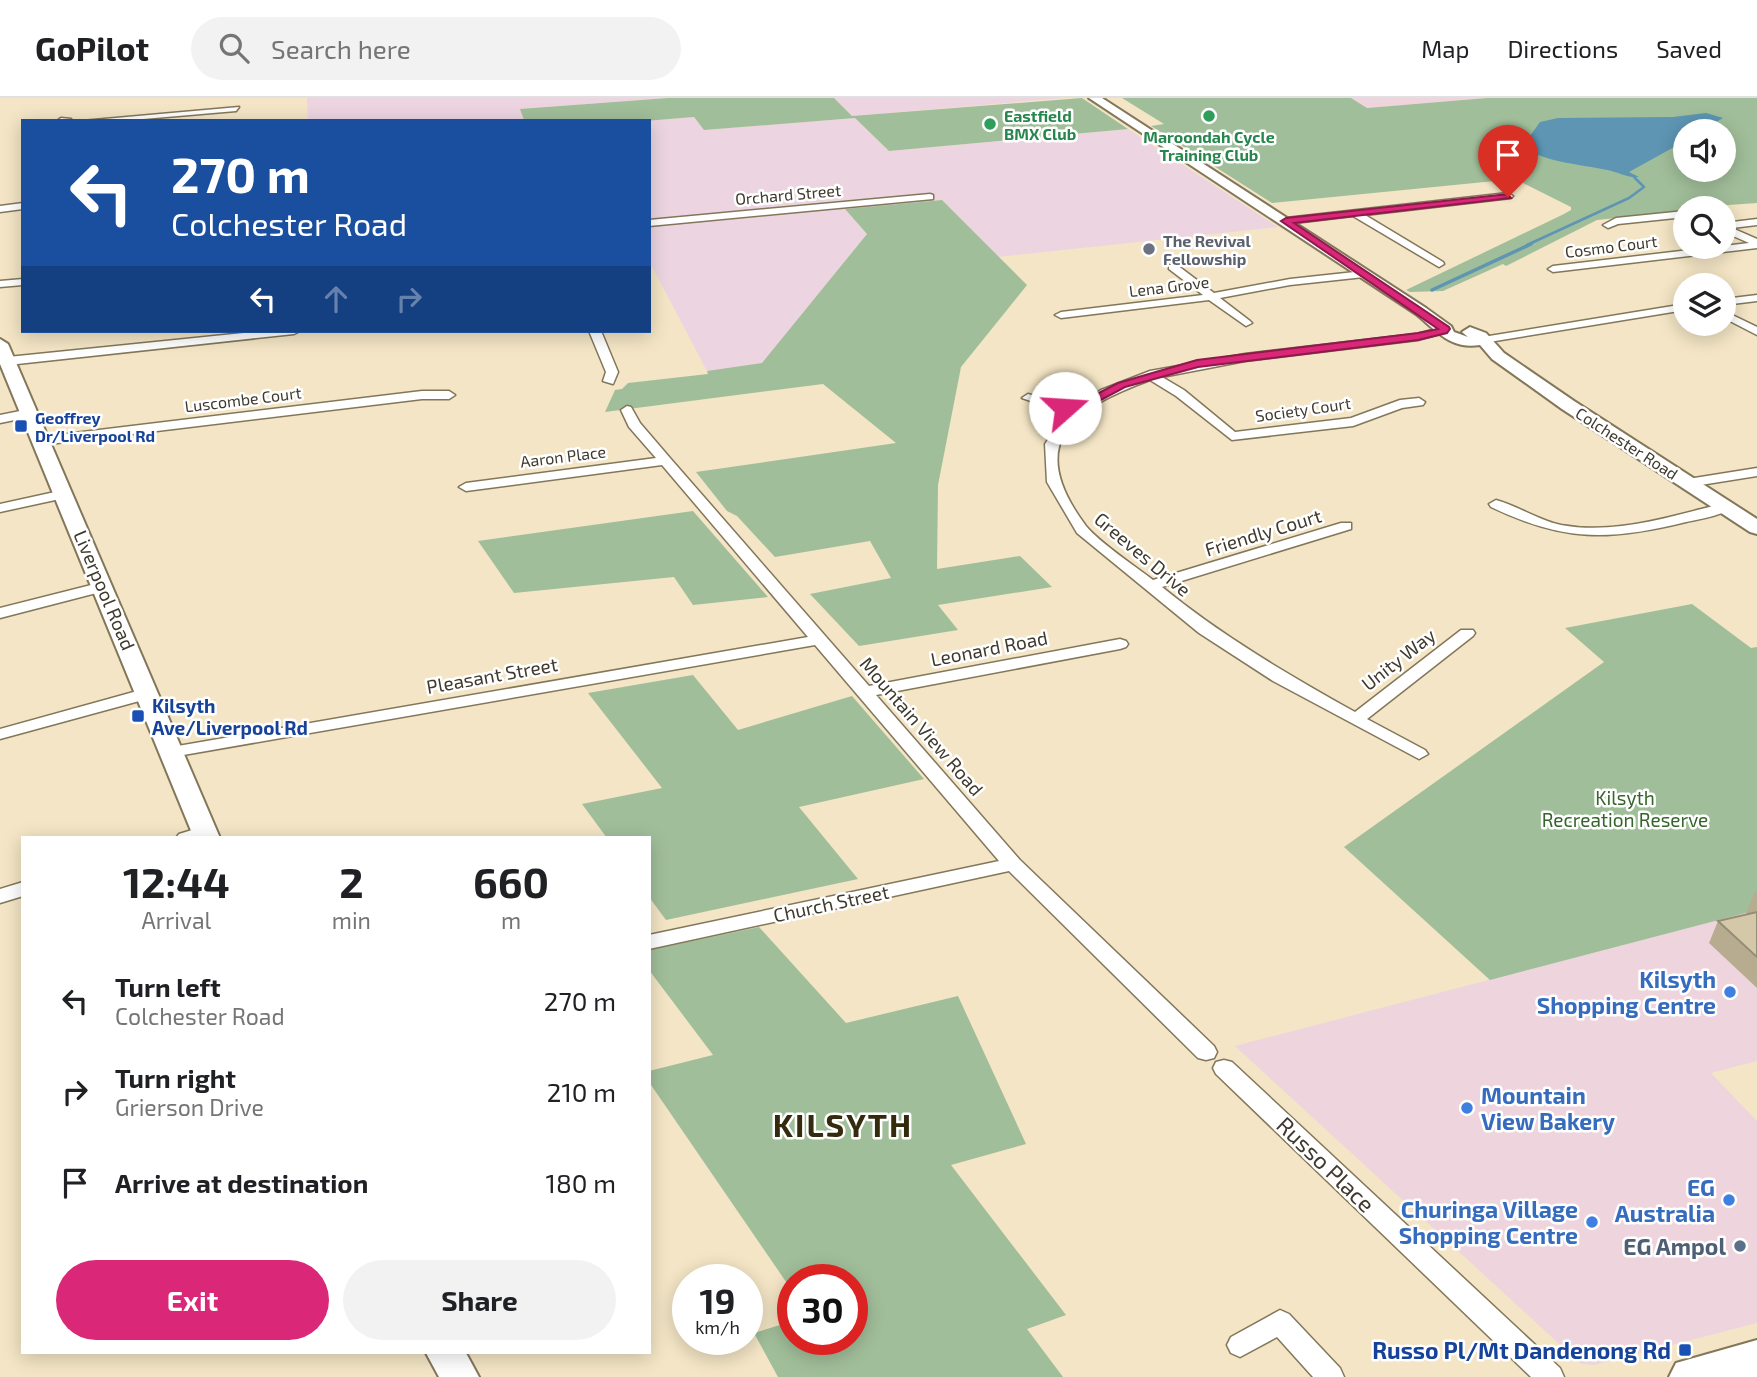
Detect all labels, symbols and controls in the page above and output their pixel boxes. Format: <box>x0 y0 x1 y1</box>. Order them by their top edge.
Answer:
search box <box>191 17 681 80</box>
text: GoPilot <box>35 28 149 68</box>
icon: search <box>215 29 253 67</box>
text: Search here <box>271 33 411 64</box>
text: Map <box>1421 34 1469 63</box>
text: Directions <box>1507 34 1618 63</box>
text: Saved <box>1656 34 1722 63</box>
place label: Eastfield BMX Club <box>1004 106 1076 143</box>
marker: Maroondah Cycle Training Club <box>1201 108 1217 124</box>
marker: Eastfield BMX Club <box>982 116 998 132</box>
map controls <box>1673 119 1736 336</box>
button: sound <box>1673 119 1736 182</box>
pin <box>1478 125 1538 197</box>
place label: Maroondah Cycle Training Club <box>1143 127 1275 164</box>
icon: arrive <box>1489 136 1527 174</box>
text: 270 m <box>171 144 310 203</box>
icon: left <box>56 147 147 238</box>
street label: Orchard Street <box>734 180 842 208</box>
button: search <box>1673 196 1736 259</box>
text: Colchester Road <box>171 204 407 242</box>
place label: The Revival Fellowship <box>1163 231 1251 268</box>
street label: Cosmo Court <box>1564 231 1658 261</box>
marker: The Revival Fellowship <box>1141 241 1157 257</box>
street label: Lena Grove <box>1128 272 1210 300</box>
button: layers <box>1673 273 1736 336</box>
icon: left <box>244 280 282 318</box>
icon: ahead <box>317 280 355 318</box>
icon: right <box>390 280 428 318</box>
position arrow <box>1028 371 1102 445</box>
street label: Luscombe Court <box>184 382 302 416</box>
street label: Society Court <box>1254 393 1352 425</box>
street label: Colchester Road <box>1572 403 1682 483</box>
place label: Geoffrey Dr/Liverpool Rd <box>35 408 155 445</box>
marker: Geoffrey Dr/Liverpool Rd <box>13 418 29 434</box>
street label: Aaron Place <box>519 441 607 471</box>
street label: Friendly Court <box>1202 503 1324 561</box>
street label: Greeves Drive <box>1090 507 1196 601</box>
street label: Liverpool Road <box>69 527 141 653</box>
street label: Unity Way <box>1356 623 1440 695</box>
street label: Leonard Road <box>929 625 1049 671</box>
street label: Pleasant Street <box>425 652 559 698</box>
street label: Mountain View Road <box>855 652 989 800</box>
place label: Kilsyth Ave/Liverpool Rd <box>152 694 308 739</box>
marker: Kilsyth Ave/Liverpool Rd <box>130 708 146 724</box>
park label: Kilsyth Recreation Reserve <box>1542 786 1708 831</box>
text: 12:44 <box>123 856 230 906</box>
text: 2 <box>339 856 364 906</box>
text: 660 <box>473 856 549 906</box>
street label: Church Street <box>771 880 891 926</box>
text: Arrival <box>141 906 211 934</box>
text: min <box>332 906 371 934</box>
text: m <box>501 906 521 934</box>
place label: Kilsyth Shopping Centre <box>1537 965 1716 1019</box>
text: Turn left <box>115 971 221 1002</box>
icon: left <box>56 982 94 1020</box>
marker: Kilsyth Shopping Centre <box>1722 984 1738 1000</box>
text: 270 m <box>544 985 616 1016</box>
text: Colchester Road <box>115 1002 285 1030</box>
text: Turn right <box>115 1062 236 1093</box>
icon: right <box>56 1073 94 1111</box>
text: 210 m <box>547 1076 616 1107</box>
place label: Mountain View Bakery <box>1481 1081 1615 1135</box>
text: Grierson Drive <box>115 1093 264 1121</box>
marker: Mountain View Bakery <box>1459 1100 1475 1116</box>
district label: KILSYTH <box>773 1105 913 1143</box>
street label: Russo Place <box>1271 1110 1381 1218</box>
icon: arrive <box>56 1164 94 1202</box>
text: Arrive at destination <box>115 1167 368 1198</box>
text: 180 m <box>546 1167 616 1198</box>
place label: EG Australia <box>1615 1173 1715 1227</box>
marker: EG Australia <box>1721 1192 1737 1208</box>
place label: Churinga Village Shopping Centre <box>1399 1195 1578 1249</box>
marker: Churinga Village Shopping Centre <box>1584 1214 1600 1230</box>
place label: EG Ampol <box>1623 1232 1726 1260</box>
marker: EG Ampol <box>1732 1238 1748 1254</box>
button: Exit <box>56 1260 329 1340</box>
button: Share <box>343 1260 616 1340</box>
speed limit sign: 30 <box>777 1264 868 1355</box>
text: 19 <box>700 1279 735 1321</box>
text: km/h <box>695 1316 740 1338</box>
place label: Russo Pl/Mt Dandenong Rd <box>1372 1336 1671 1364</box>
marker: Russo Pl/Mt Dandenong Rd <box>1677 1342 1693 1358</box>

